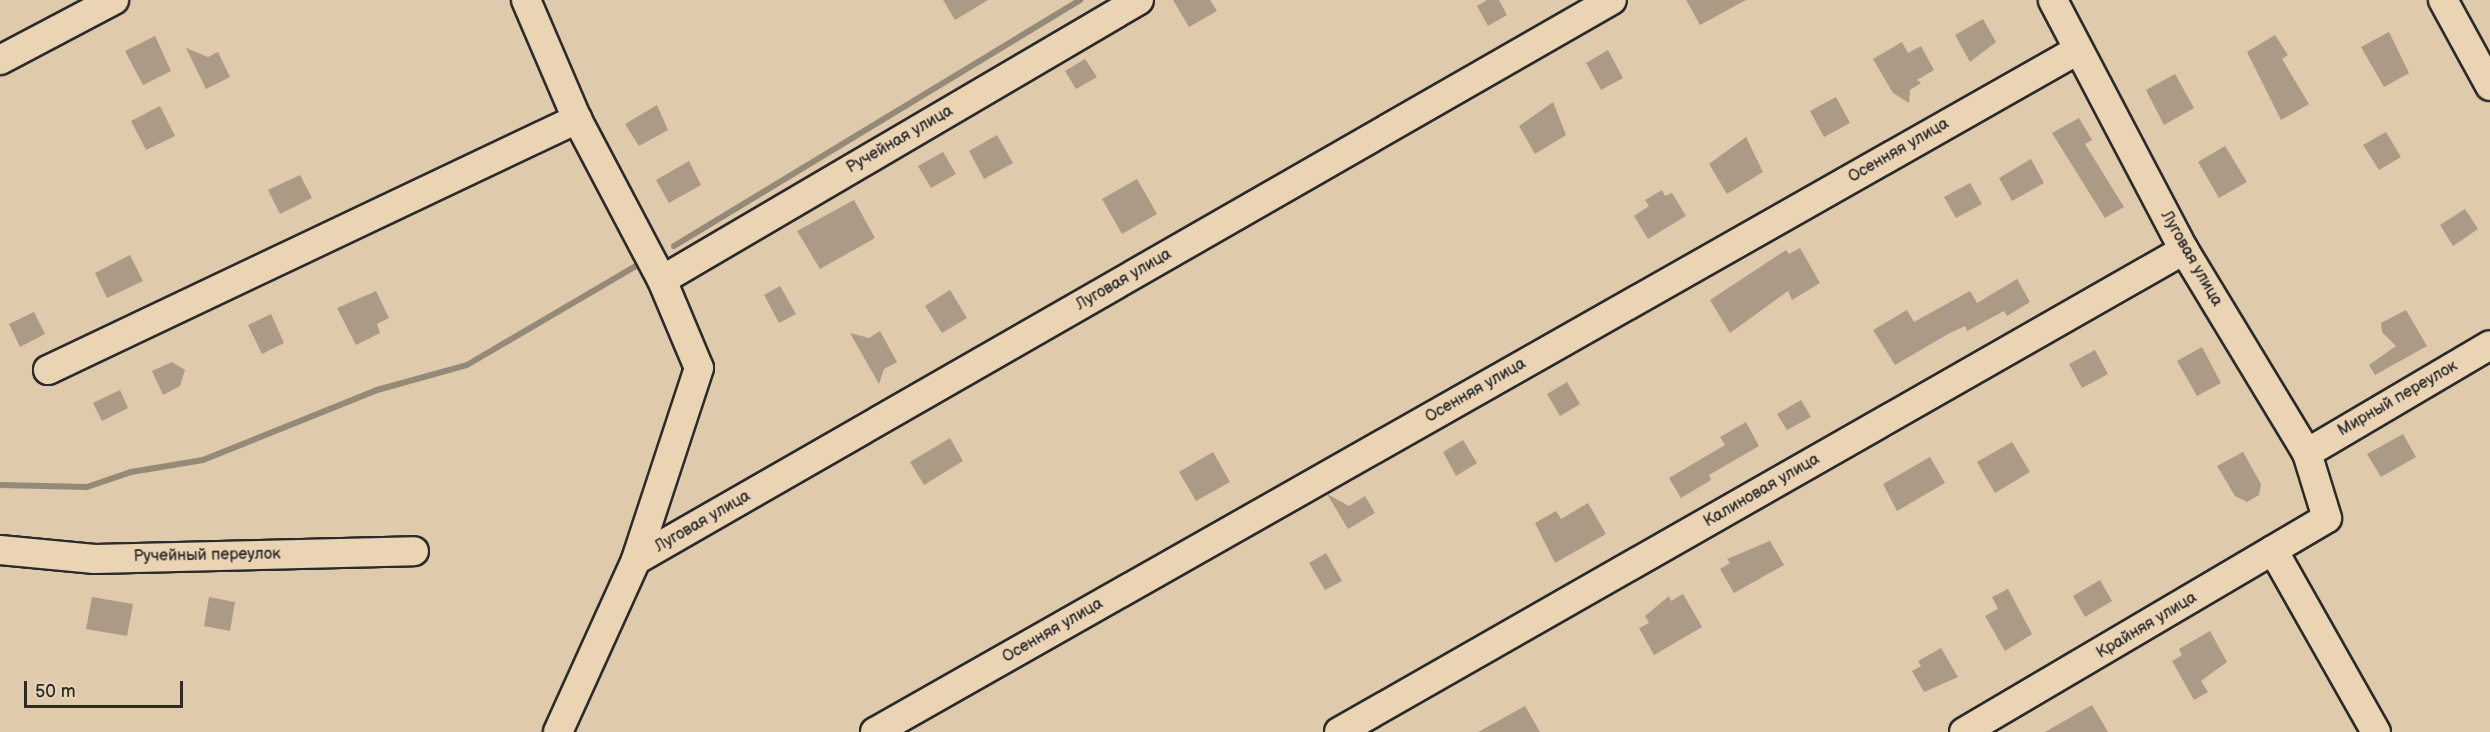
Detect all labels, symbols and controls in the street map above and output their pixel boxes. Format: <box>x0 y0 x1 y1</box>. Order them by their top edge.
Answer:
street label: Ручейная улица <box>843 102 957 178</box>
street label: Осенняя улица <box>1845 115 1953 187</box>
street label: Луговая улица <box>2156 208 2226 310</box>
street label: Луговая улица <box>1073 245 1175 315</box>
street label: Осенняя улица <box>1422 355 1530 427</box>
street label: Мирный переулок <box>2335 357 2461 441</box>
street label: Калиновая улица <box>1701 450 1823 532</box>
street label: Луговая улица <box>652 487 754 557</box>
street label: Ручейный переулок <box>133 545 281 567</box>
street label: Крайняя улица <box>2093 589 2201 663</box>
street label: Осенняя улица <box>999 595 1107 667</box>
scale bar <box>27 669 186 707</box>
text: 50 m <box>35 681 76 702</box>

